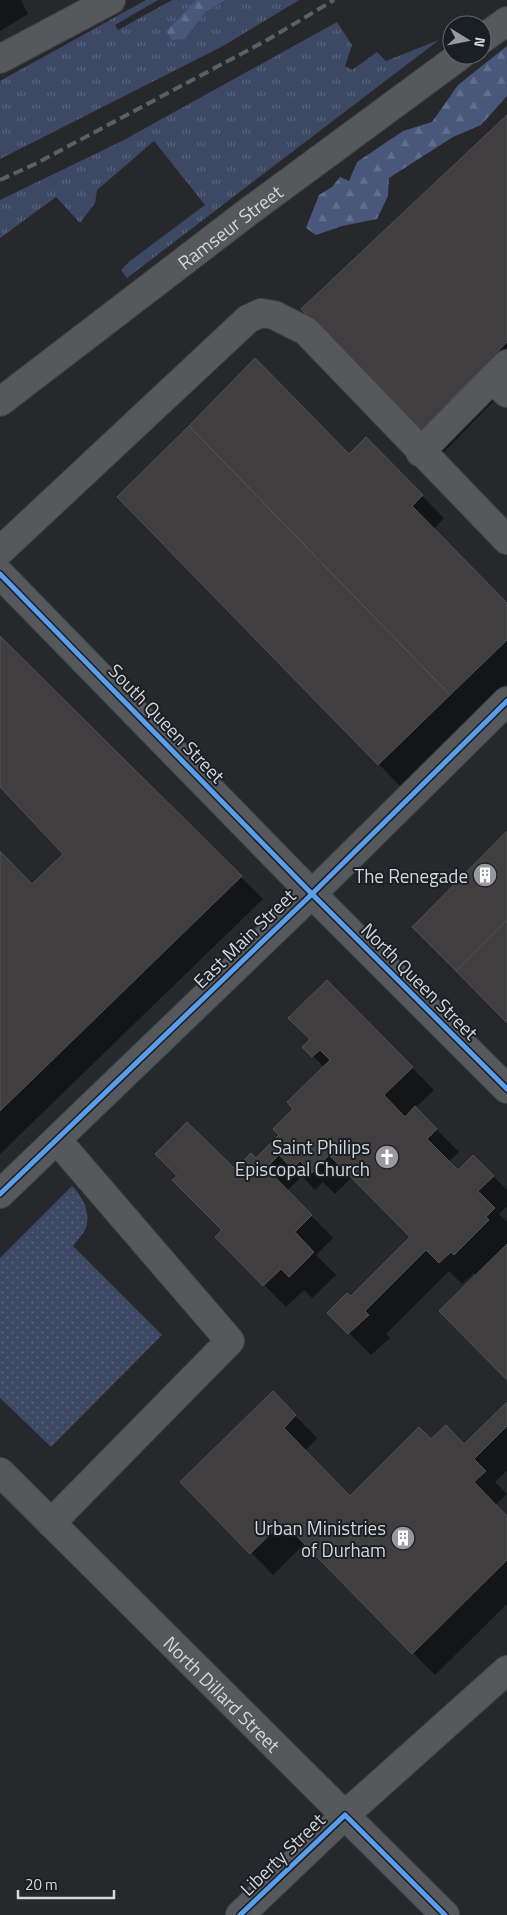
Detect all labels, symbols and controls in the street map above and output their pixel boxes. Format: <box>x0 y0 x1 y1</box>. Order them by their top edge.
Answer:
north arrow <box>442 15 492 65</box>
text: N <box>469 36 491 49</box>
street label: Ramseur Street <box>171 177 289 276</box>
street label: South Queen Street <box>102 657 232 790</box>
place label: The Renegade <box>354 861 468 890</box>
building icon: The Renegade <box>472 862 498 888</box>
street label: East Main Street <box>186 881 302 995</box>
street label: North Queen Street <box>355 916 485 1046</box>
place label: Saint Philips Episcopal Church <box>235 1132 370 1183</box>
church icon: Saint Philips Episcopal Church <box>374 1144 400 1170</box>
place label: Urban Ministries of Durham <box>254 1513 386 1564</box>
building icon: Urban Ministries of Durham <box>390 1525 416 1551</box>
street label: North Dillard Street <box>157 1629 288 1759</box>
street label: Liberty Street <box>233 1806 331 1902</box>
scale bar <box>18 1868 114 1900</box>
text: 20 m <box>25 1873 58 1896</box>

